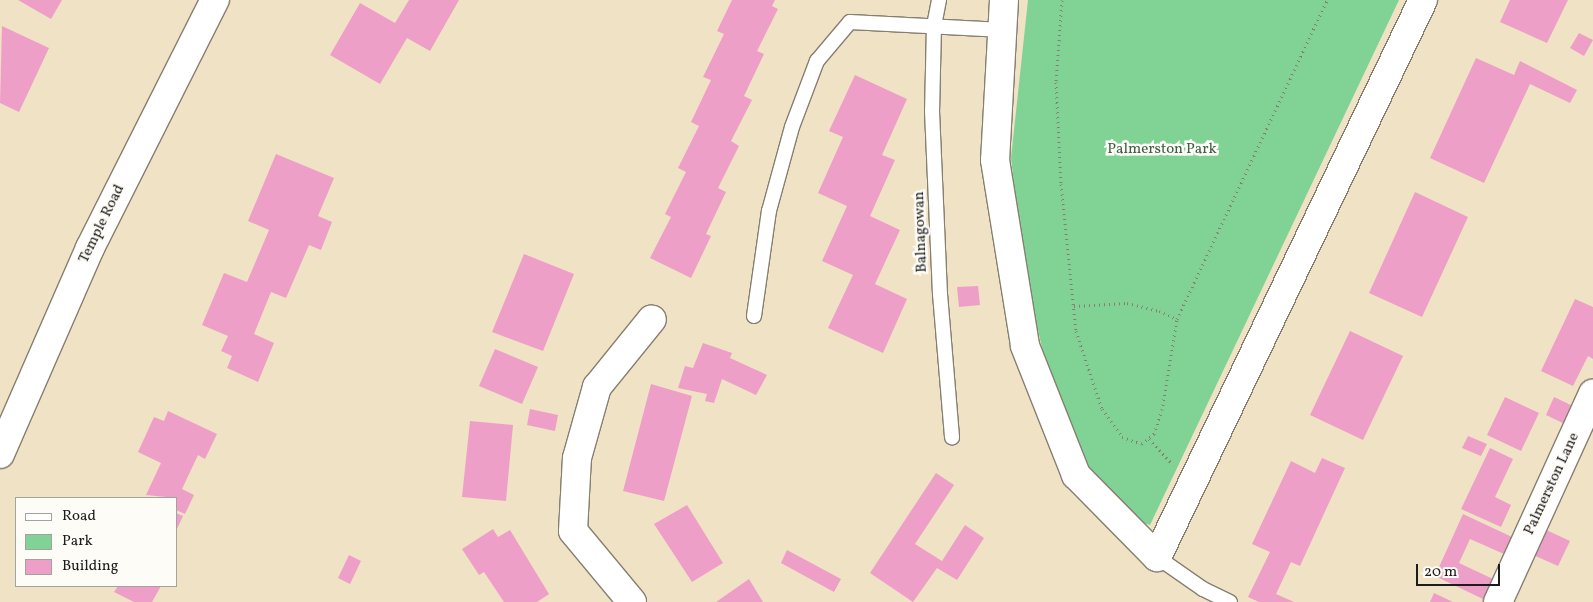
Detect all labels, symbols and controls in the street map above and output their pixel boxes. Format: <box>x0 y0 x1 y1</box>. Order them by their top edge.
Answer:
park label: Palmerston Park <box>1107 141 1217 159</box>
street label: Temple Road <box>75 182 129 266</box>
street label: Balnagowan <box>911 191 931 273</box>
street label: Palmerston Lane <box>1520 430 1584 538</box>
legend <box>15 497 178 587</box>
text: Road <box>62 506 96 527</box>
text: Park <box>62 531 93 552</box>
scale bar <box>1418 554 1502 586</box>
text: Building <box>62 556 118 577</box>
text: 20 m <box>1424 562 1457 583</box>

